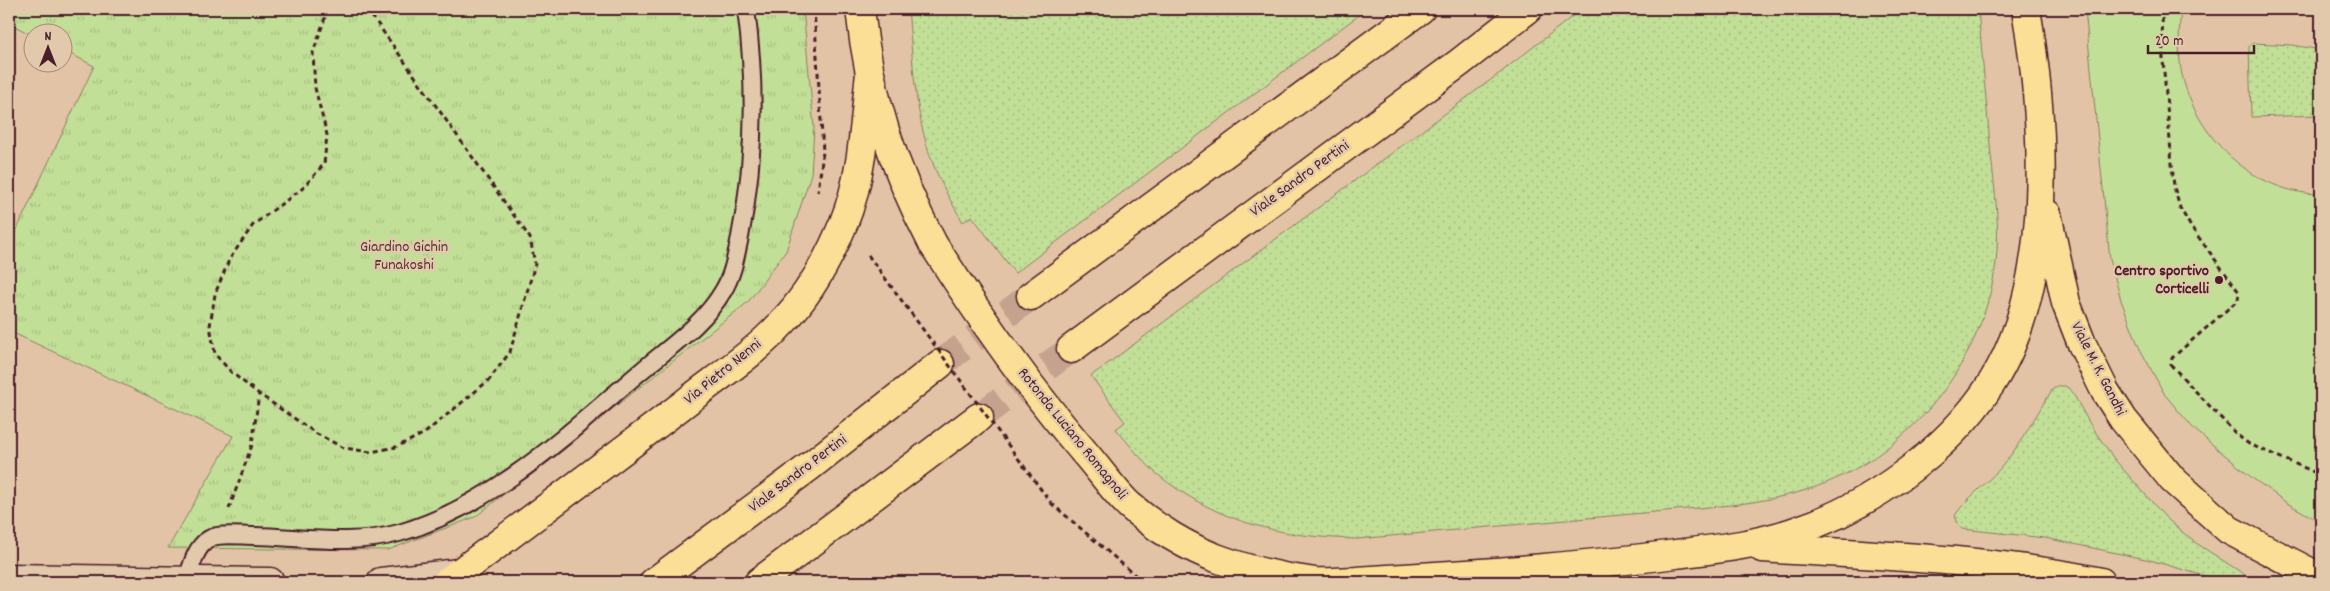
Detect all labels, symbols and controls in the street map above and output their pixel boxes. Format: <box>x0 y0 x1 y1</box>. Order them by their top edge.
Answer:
north arrow <box>22 22 72 72</box>
scale bar <box>2148 22 2254 54</box>
text: N <box>45 27 52 47</box>
text: 20 m <box>2155 31 2183 53</box>
street label: Viale Sandro Pertini <box>1245 135 1355 223</box>
park label: Giardino Gichin Funakoshi <box>360 236 448 277</box>
place label: Centro sportivo Corticelli <box>2114 260 2209 301</box>
marker: Centro sportivo Corticelli <box>2213 274 2225 286</box>
street label: Viale M. K. Gandhi <box>2064 318 2132 420</box>
street label: Via Pietro Nenni <box>679 333 767 411</box>
street label: Rotonda Luciano Romagnoli <box>1011 363 1133 505</box>
street label: Viale Sandro Pertini <box>744 429 852 519</box>

